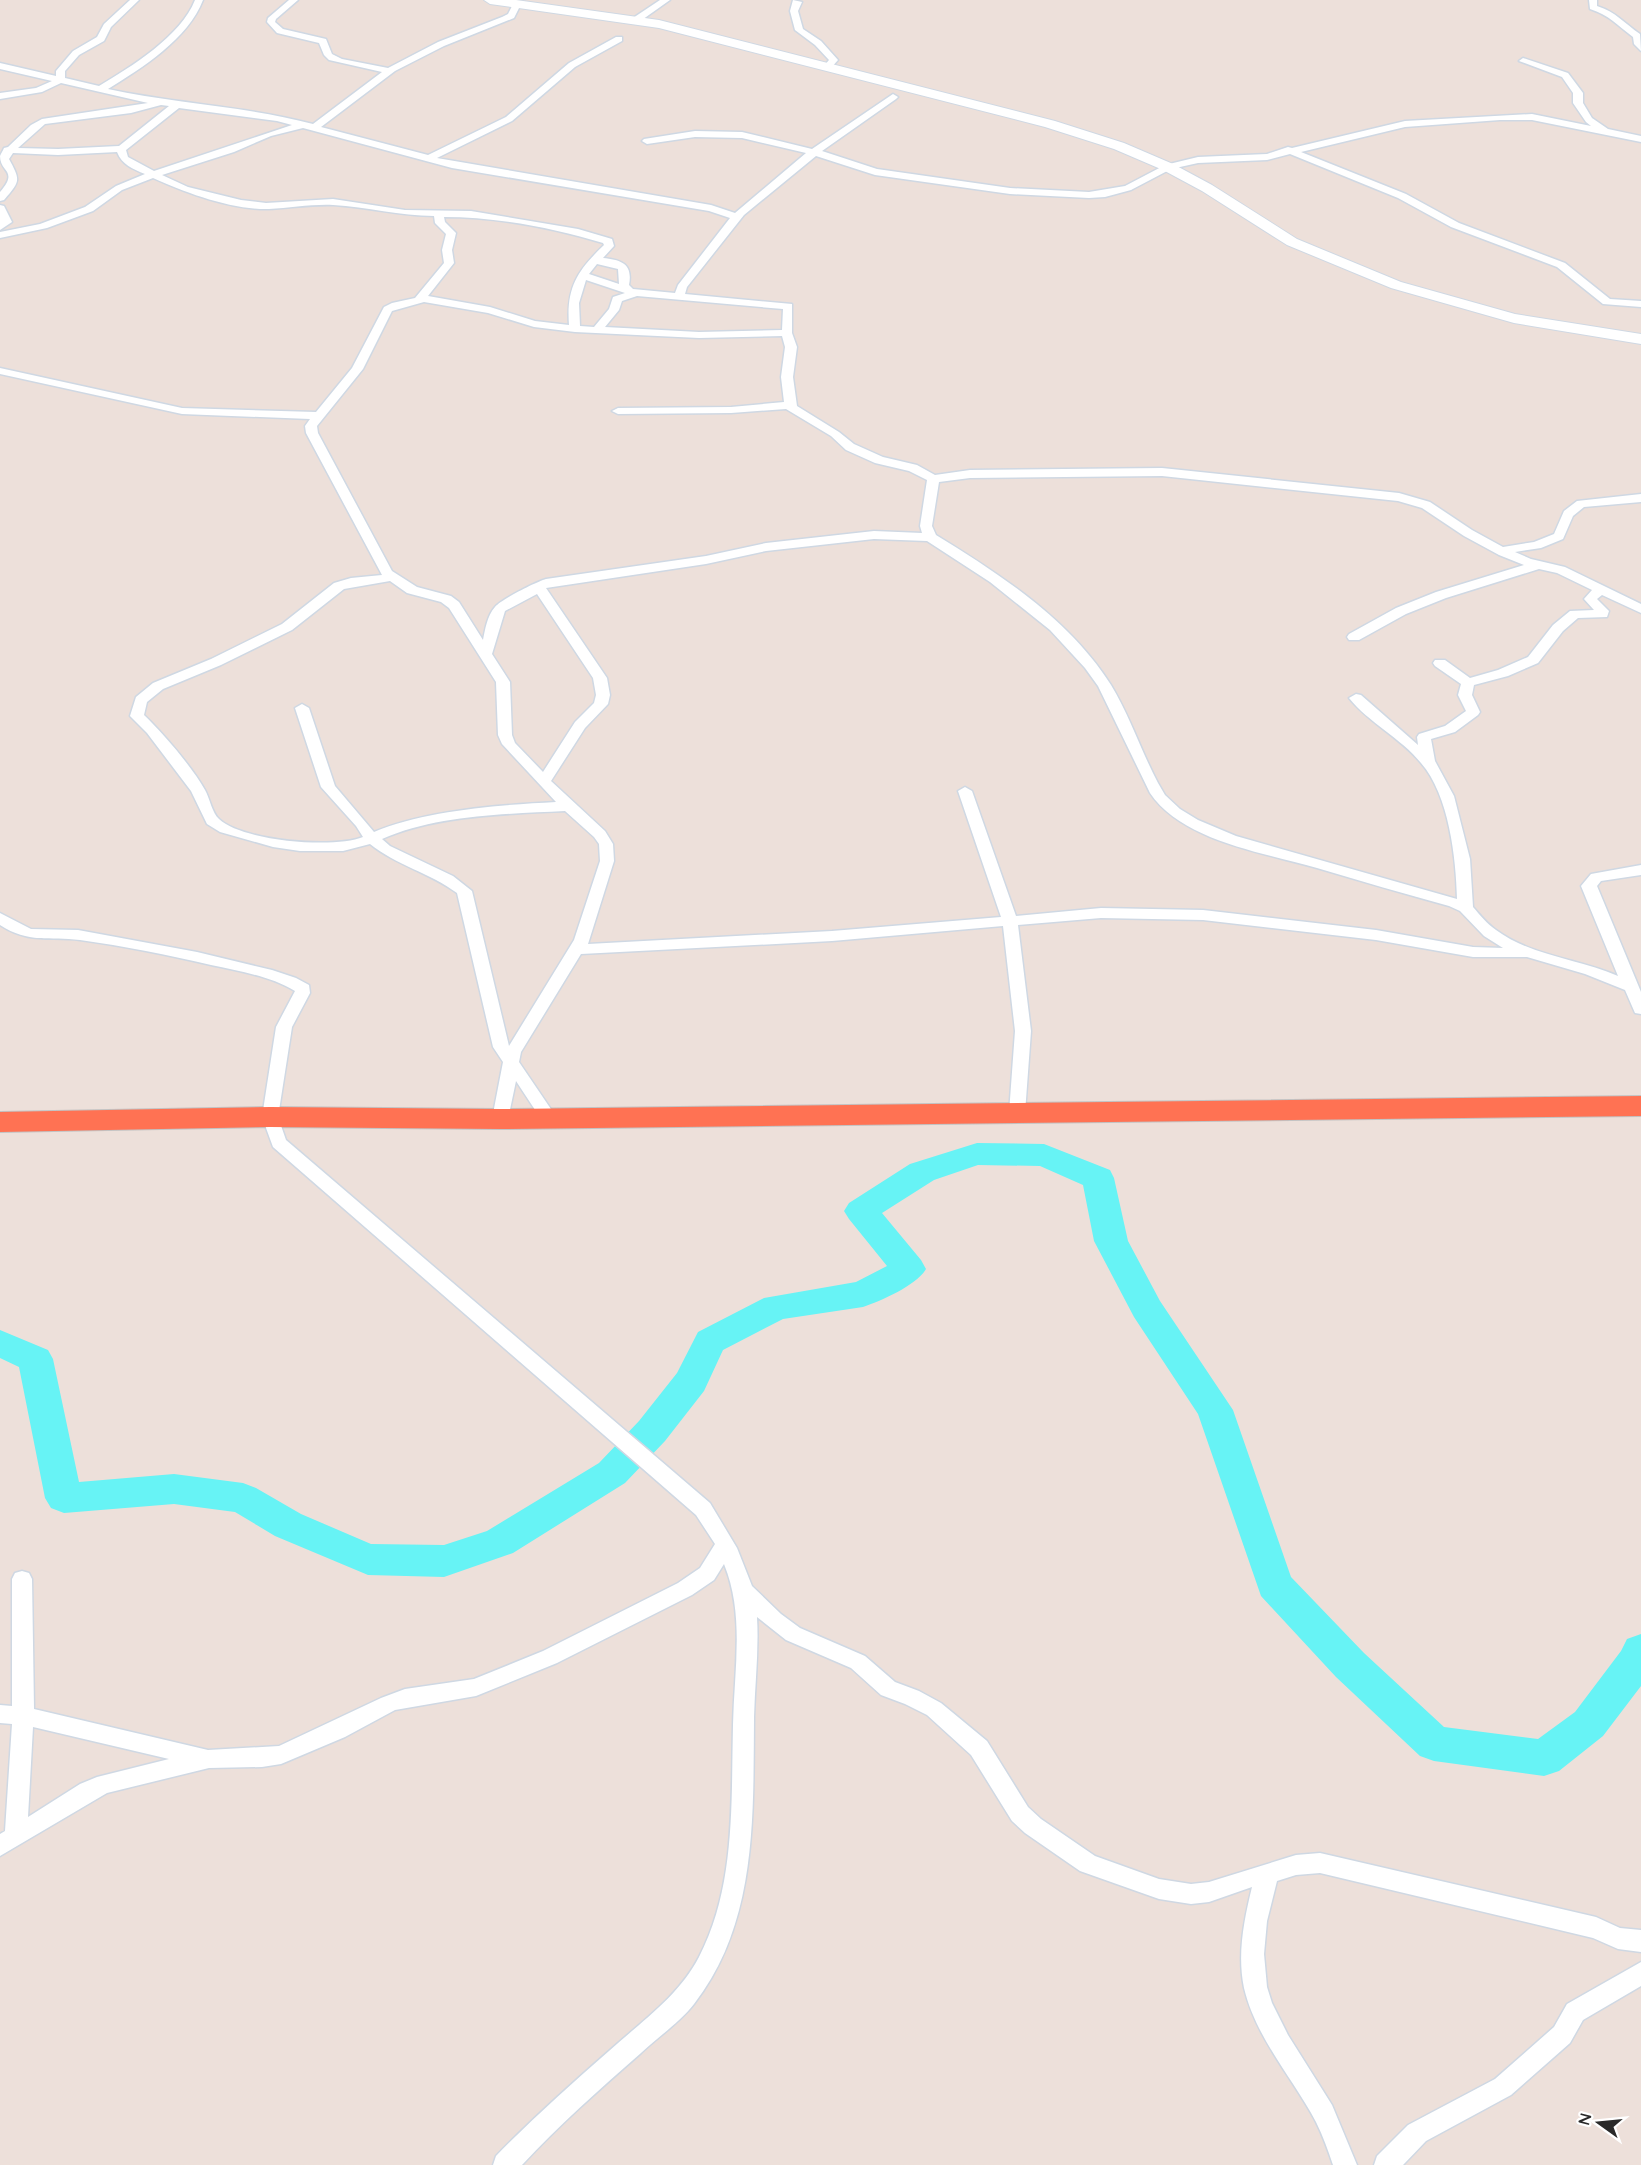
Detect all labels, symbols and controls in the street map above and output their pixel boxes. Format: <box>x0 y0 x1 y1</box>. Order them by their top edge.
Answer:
north arrow <box>1569 2093 1629 2153</box>
text: N <box>1573 2111 1596 2127</box>

